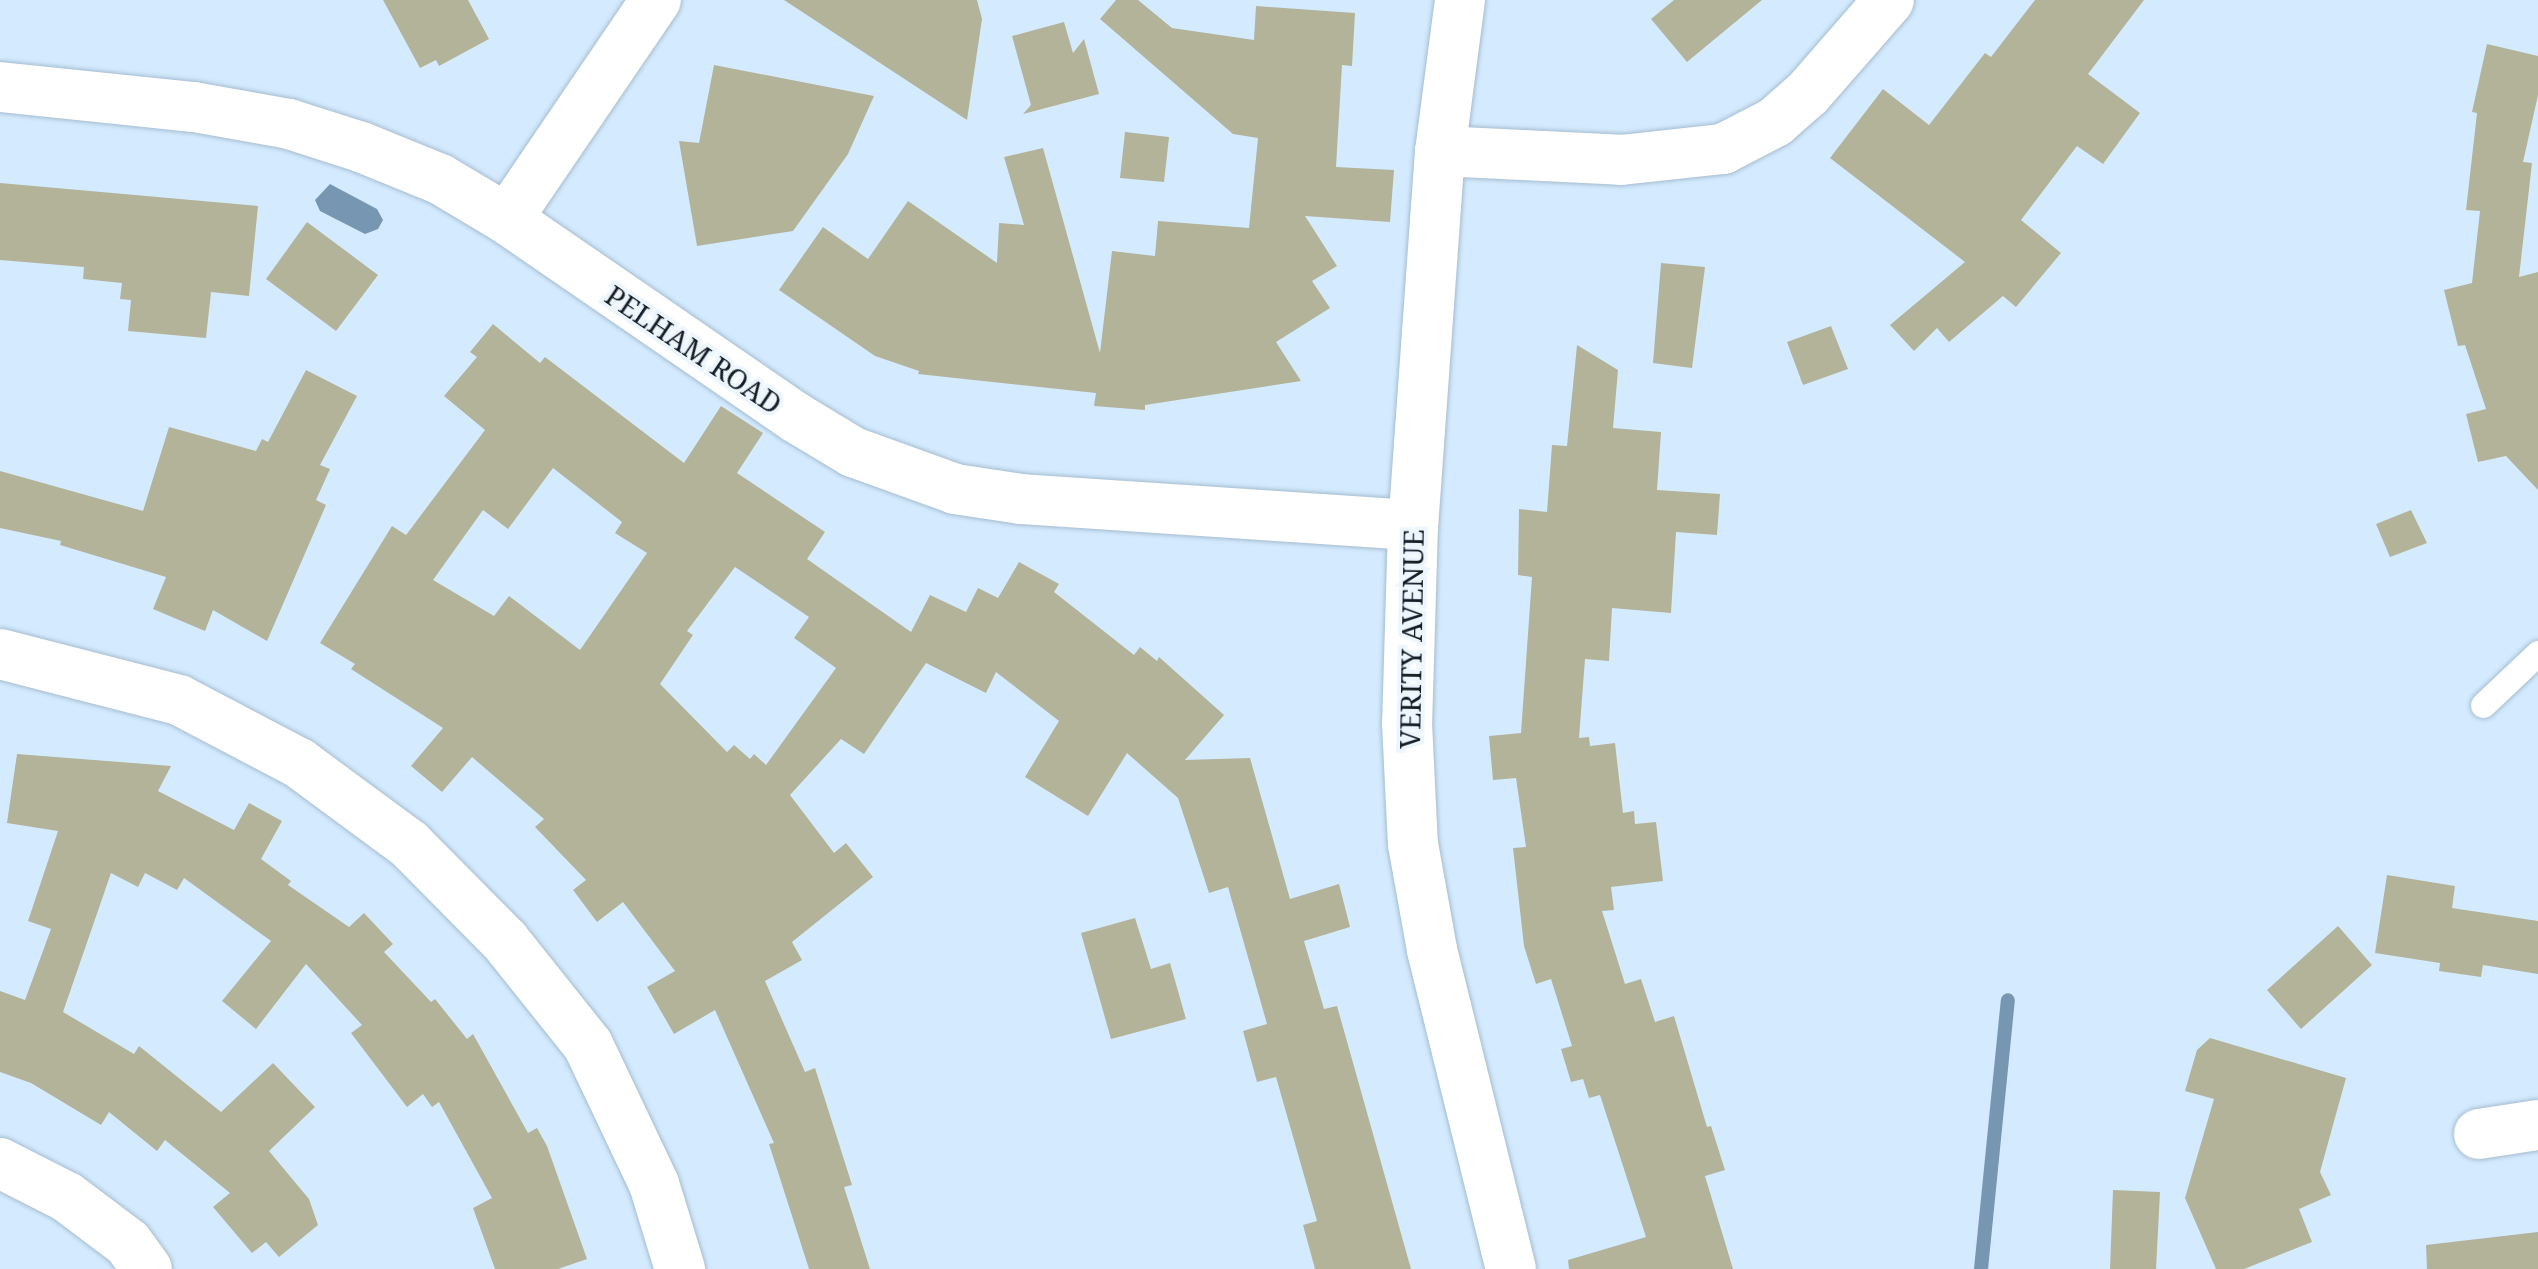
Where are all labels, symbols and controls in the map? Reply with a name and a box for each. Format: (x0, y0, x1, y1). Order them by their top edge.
street label: PELHAM ROAD (599, 278, 789, 420)
street label: VERITY AVENUE (1392, 529, 1430, 749)

